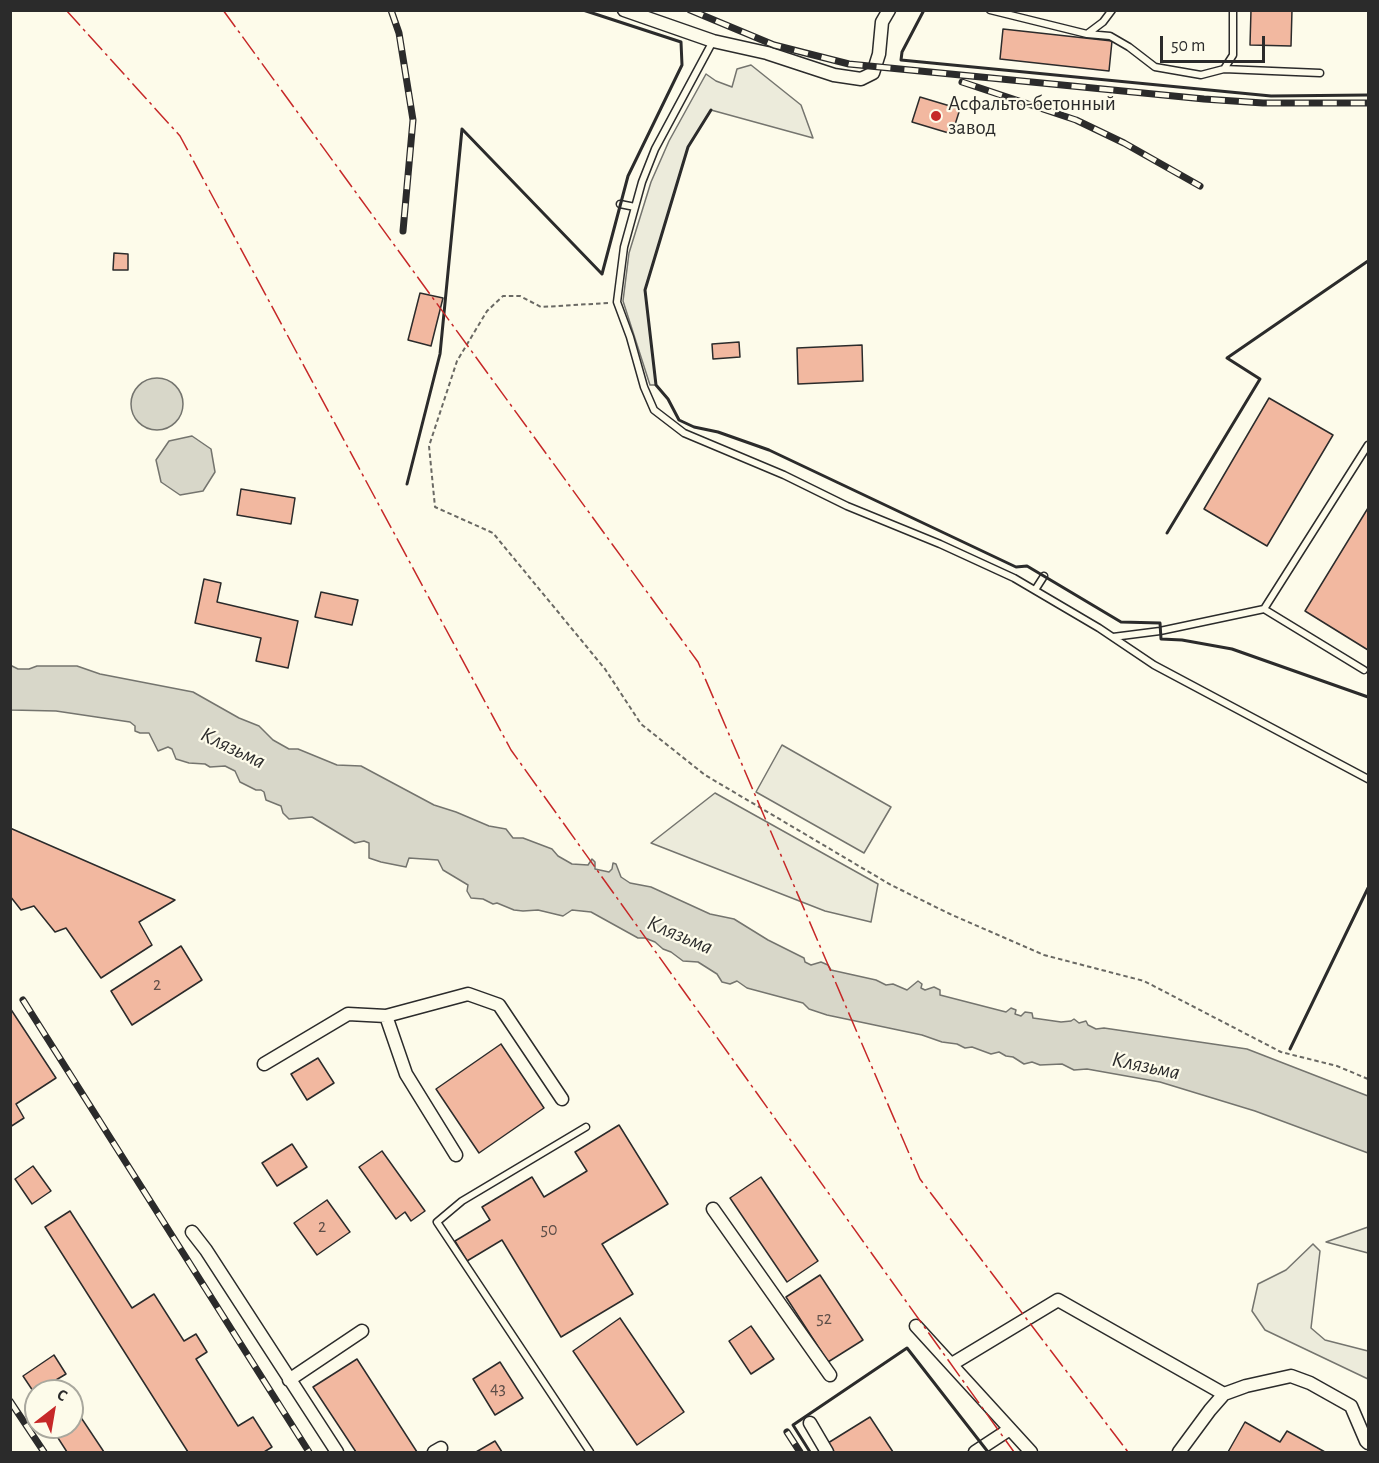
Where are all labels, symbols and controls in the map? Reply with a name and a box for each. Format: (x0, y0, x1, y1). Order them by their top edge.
scale bar (1163, 24, 1268, 62)
text: 50 m (1171, 37, 1205, 55)
place label: Асфальто-бетонный завод (948, 91, 1116, 141)
marker: Асфальто-бетонный завод (929, 109, 943, 123)
water label: Клязьма (196, 721, 270, 775)
water label: Клязьма (643, 909, 717, 961)
house number: 2 (153, 974, 161, 996)
water label: Клязьма (1110, 1046, 1182, 1086)
house number: 2 (318, 1216, 326, 1238)
house number: 50 (540, 1219, 558, 1241)
house number: 52 (816, 1308, 832, 1330)
house number: 43 (490, 1378, 506, 1400)
north arrow (24, 1379, 84, 1439)
text: С (54, 1386, 70, 1404)

